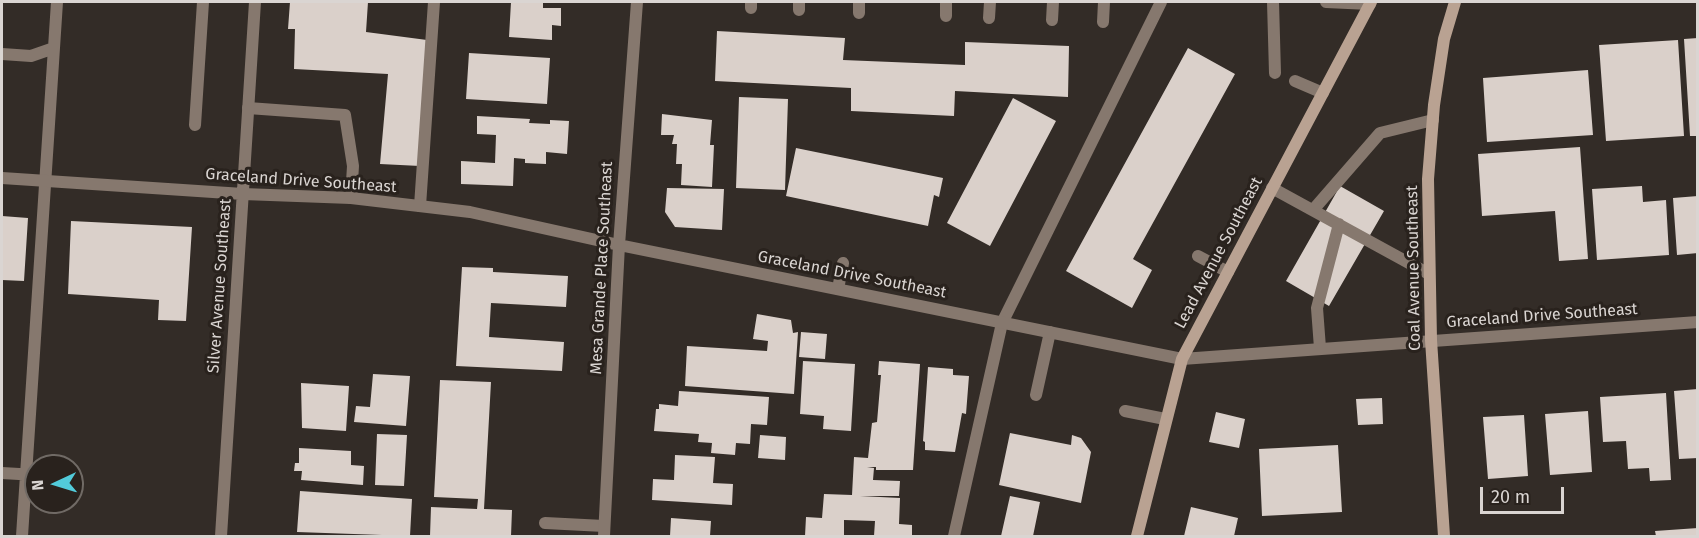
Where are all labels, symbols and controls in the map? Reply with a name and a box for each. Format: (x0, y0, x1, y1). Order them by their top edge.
street label: Mesa Grande Place Southeast (587, 161, 617, 375)
street label: Graceland Drive Southeast (205, 165, 397, 197)
street label: Lead Avenue Southeast (1171, 174, 1267, 332)
street label: Coal Avenue Southeast (1403, 185, 1425, 351)
street label: Silver Avenue Southeast (204, 198, 236, 374)
street label: Graceland Drive Southeast (756, 247, 948, 303)
street label: Graceland Drive Southeast (1446, 300, 1638, 332)
north arrow (24, 454, 84, 514)
scale bar (1483, 475, 1567, 513)
text: N (28, 479, 47, 491)
text: 20 m (1491, 486, 1530, 508)

